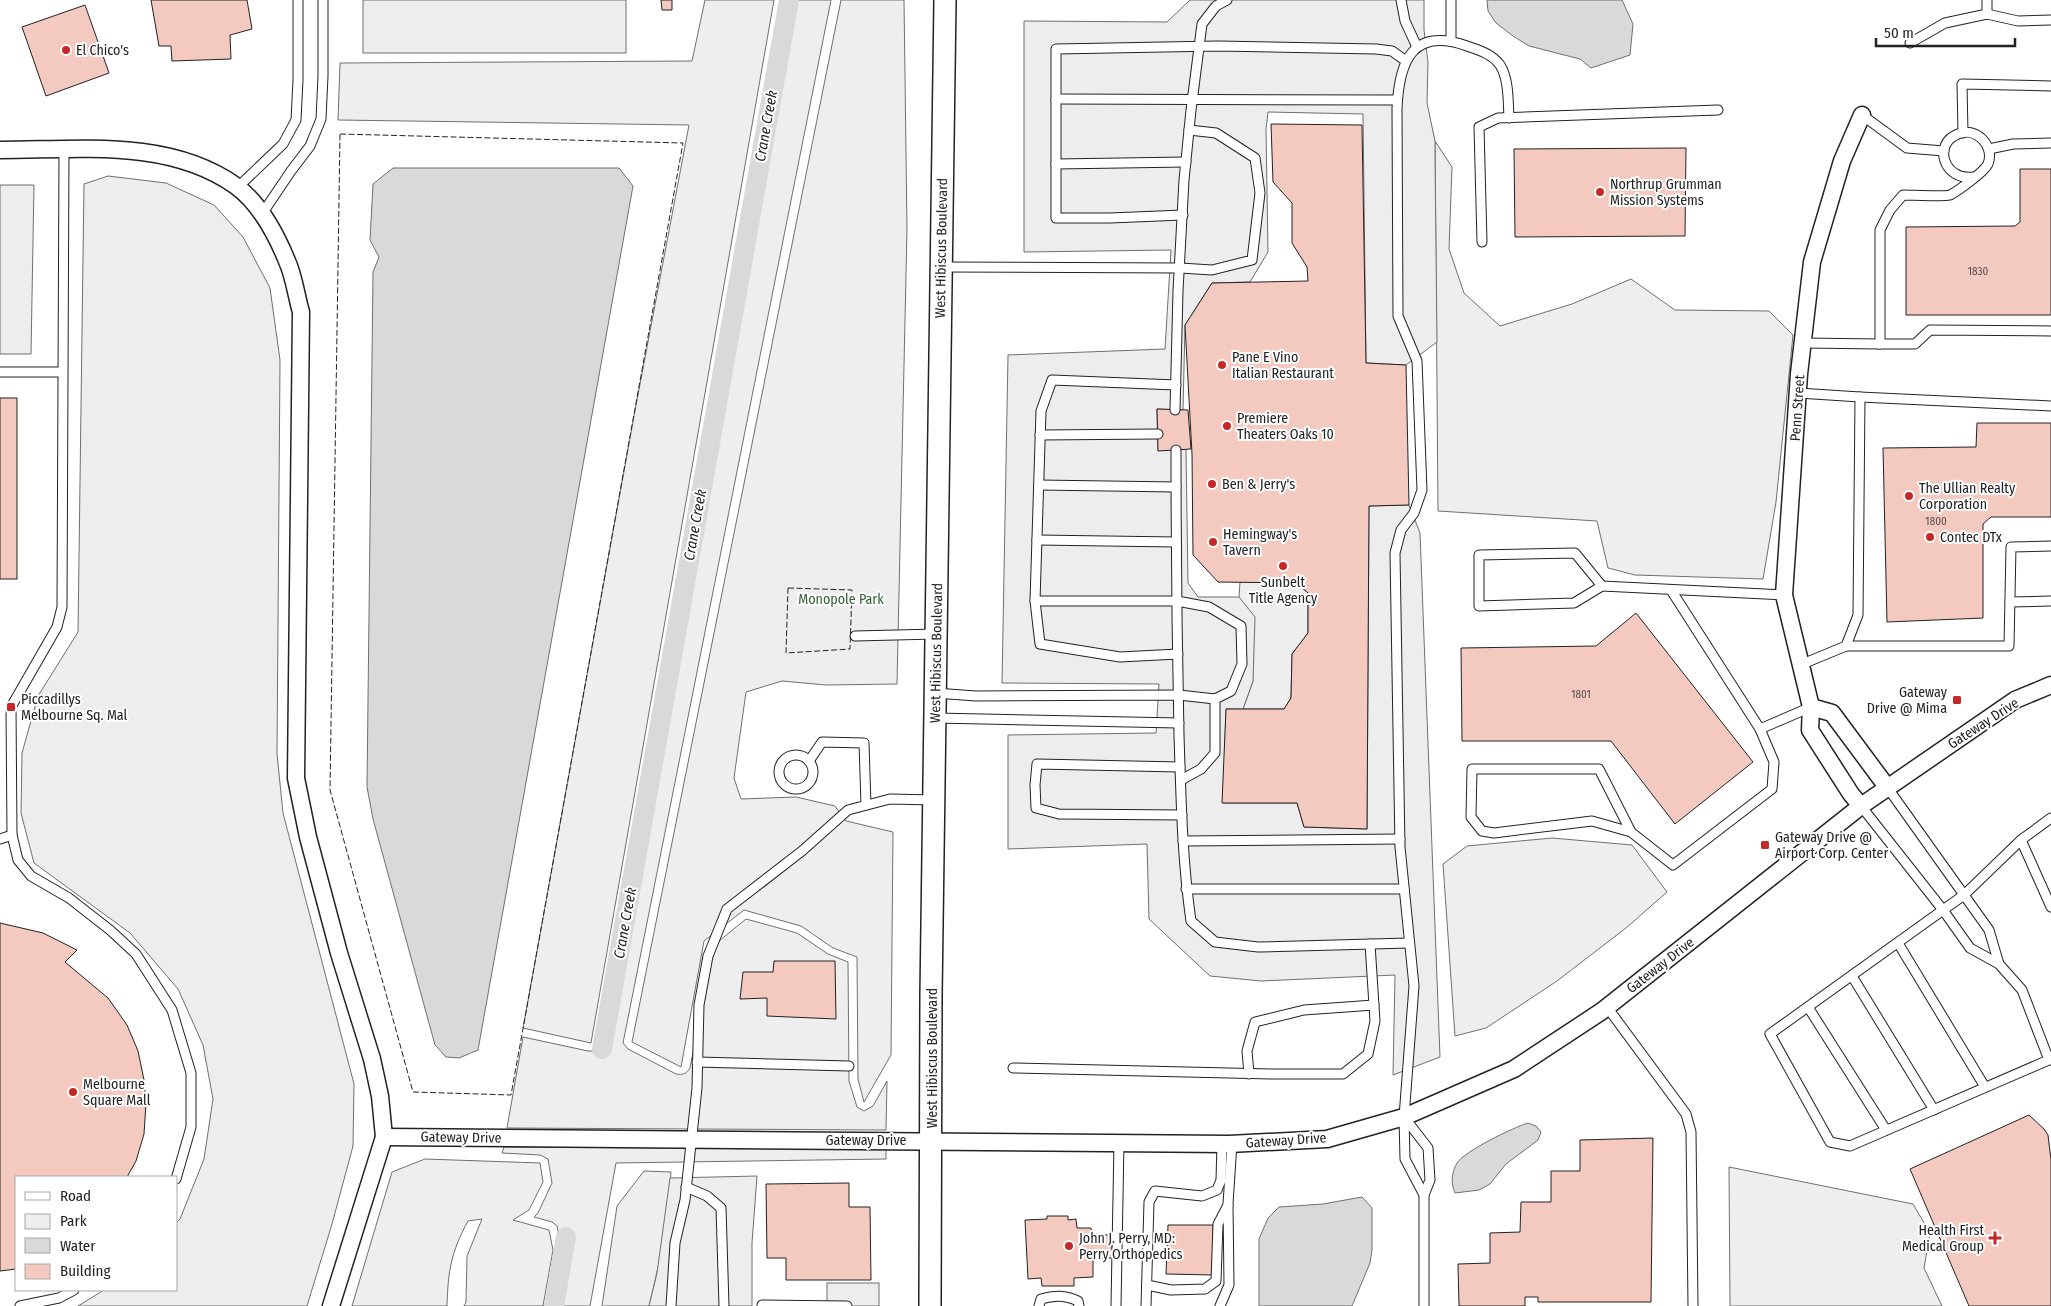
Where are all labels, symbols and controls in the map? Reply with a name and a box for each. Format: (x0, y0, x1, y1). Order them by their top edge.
scale bar (1876, 15, 2015, 47)
text: 50 m (1884, 24, 1914, 42)
place label: El Chico's (76, 42, 129, 59)
marker: El Chico's (60, 44, 72, 56)
water label: Crane Creek (751, 88, 781, 163)
place label: Northrup Grumman Mission Systems (1610, 176, 1722, 209)
street label: West Hibiscus Boulevard (932, 178, 951, 318)
marker: Northrup Grumman Mission Systems (1594, 186, 1606, 198)
house number: 1830 (1968, 265, 1989, 278)
place label: Pane E Vino Italian Restaurant (1232, 349, 1334, 382)
marker: Pane E Vino Italian Restaurant (1216, 359, 1228, 371)
street label: Penn Street (1787, 374, 1808, 442)
place label: Premiere Theaters Oaks 10 (1237, 410, 1334, 443)
marker: Premiere Theaters Oaks 10 (1221, 420, 1233, 432)
place label: Ben & Jerry's (1222, 476, 1295, 493)
marker: Ben & Jerry's (1206, 478, 1218, 490)
place label: The Ullian Realty Corporation (1919, 480, 2016, 513)
water label: Crane Creek (680, 487, 710, 562)
marker: The Ullian Realty Corporation (1903, 490, 1915, 502)
house number: 1800 (1925, 515, 1947, 528)
place label: Hemingway's Tavern (1223, 526, 1297, 559)
place label: Contec DTx (1940, 529, 2003, 546)
marker: Contec DTx (1924, 531, 1936, 543)
marker: Hemingway's Tavern (1207, 536, 1219, 548)
marker: Sunbelt Title Agency (1277, 560, 1289, 572)
place label: Sunbelt Title Agency (1249, 574, 1318, 607)
street label: West Hibiscus Boulevard (927, 583, 946, 723)
park label: Monopole Park (798, 591, 884, 608)
place label: Gateway Drive @ Mima (1867, 684, 1948, 717)
house number: 1801 (1571, 688, 1591, 701)
place label: Piccadillys Melbourne Sq. Mal (21, 691, 128, 724)
street label: Gateway Drive (1945, 694, 2022, 753)
marker: Gateway Drive @ Mima (1951, 694, 1963, 706)
marker: Piccadillys Melbourne Sq. Mal (5, 701, 17, 713)
place label: Gateway Drive @ Airport Corp. Center (1775, 829, 1888, 862)
marker: Gateway Drive @ Airport Corp. Center (1759, 839, 1771, 851)
water label: Crane Creek (610, 885, 640, 960)
street label: Gateway Drive (1623, 934, 1698, 997)
street label: West Hibiscus Boulevard (924, 988, 941, 1128)
place label: Melbourne Square Mall (83, 1076, 151, 1109)
marker: Melbourne Square Mall (67, 1086, 79, 1098)
street label: Gateway Drive (420, 1128, 502, 1147)
street label: Gateway Drive (1245, 1129, 1327, 1152)
street label: Gateway Drive (826, 1132, 907, 1149)
legend (15, 1176, 178, 1291)
text: Road (60, 1187, 91, 1205)
text: Park (60, 1212, 87, 1230)
place label: Health First Medical Group (1902, 1222, 1984, 1255)
place label: John J. Perry, MD: Perry Orthopedics (1079, 1230, 1183, 1263)
marker: Health First Medical Group (1988, 1231, 2002, 1245)
text: Water (60, 1237, 96, 1255)
marker: John J. Perry, MD: Perry Orthopedics (1063, 1240, 1075, 1252)
text: Building (60, 1262, 111, 1280)

